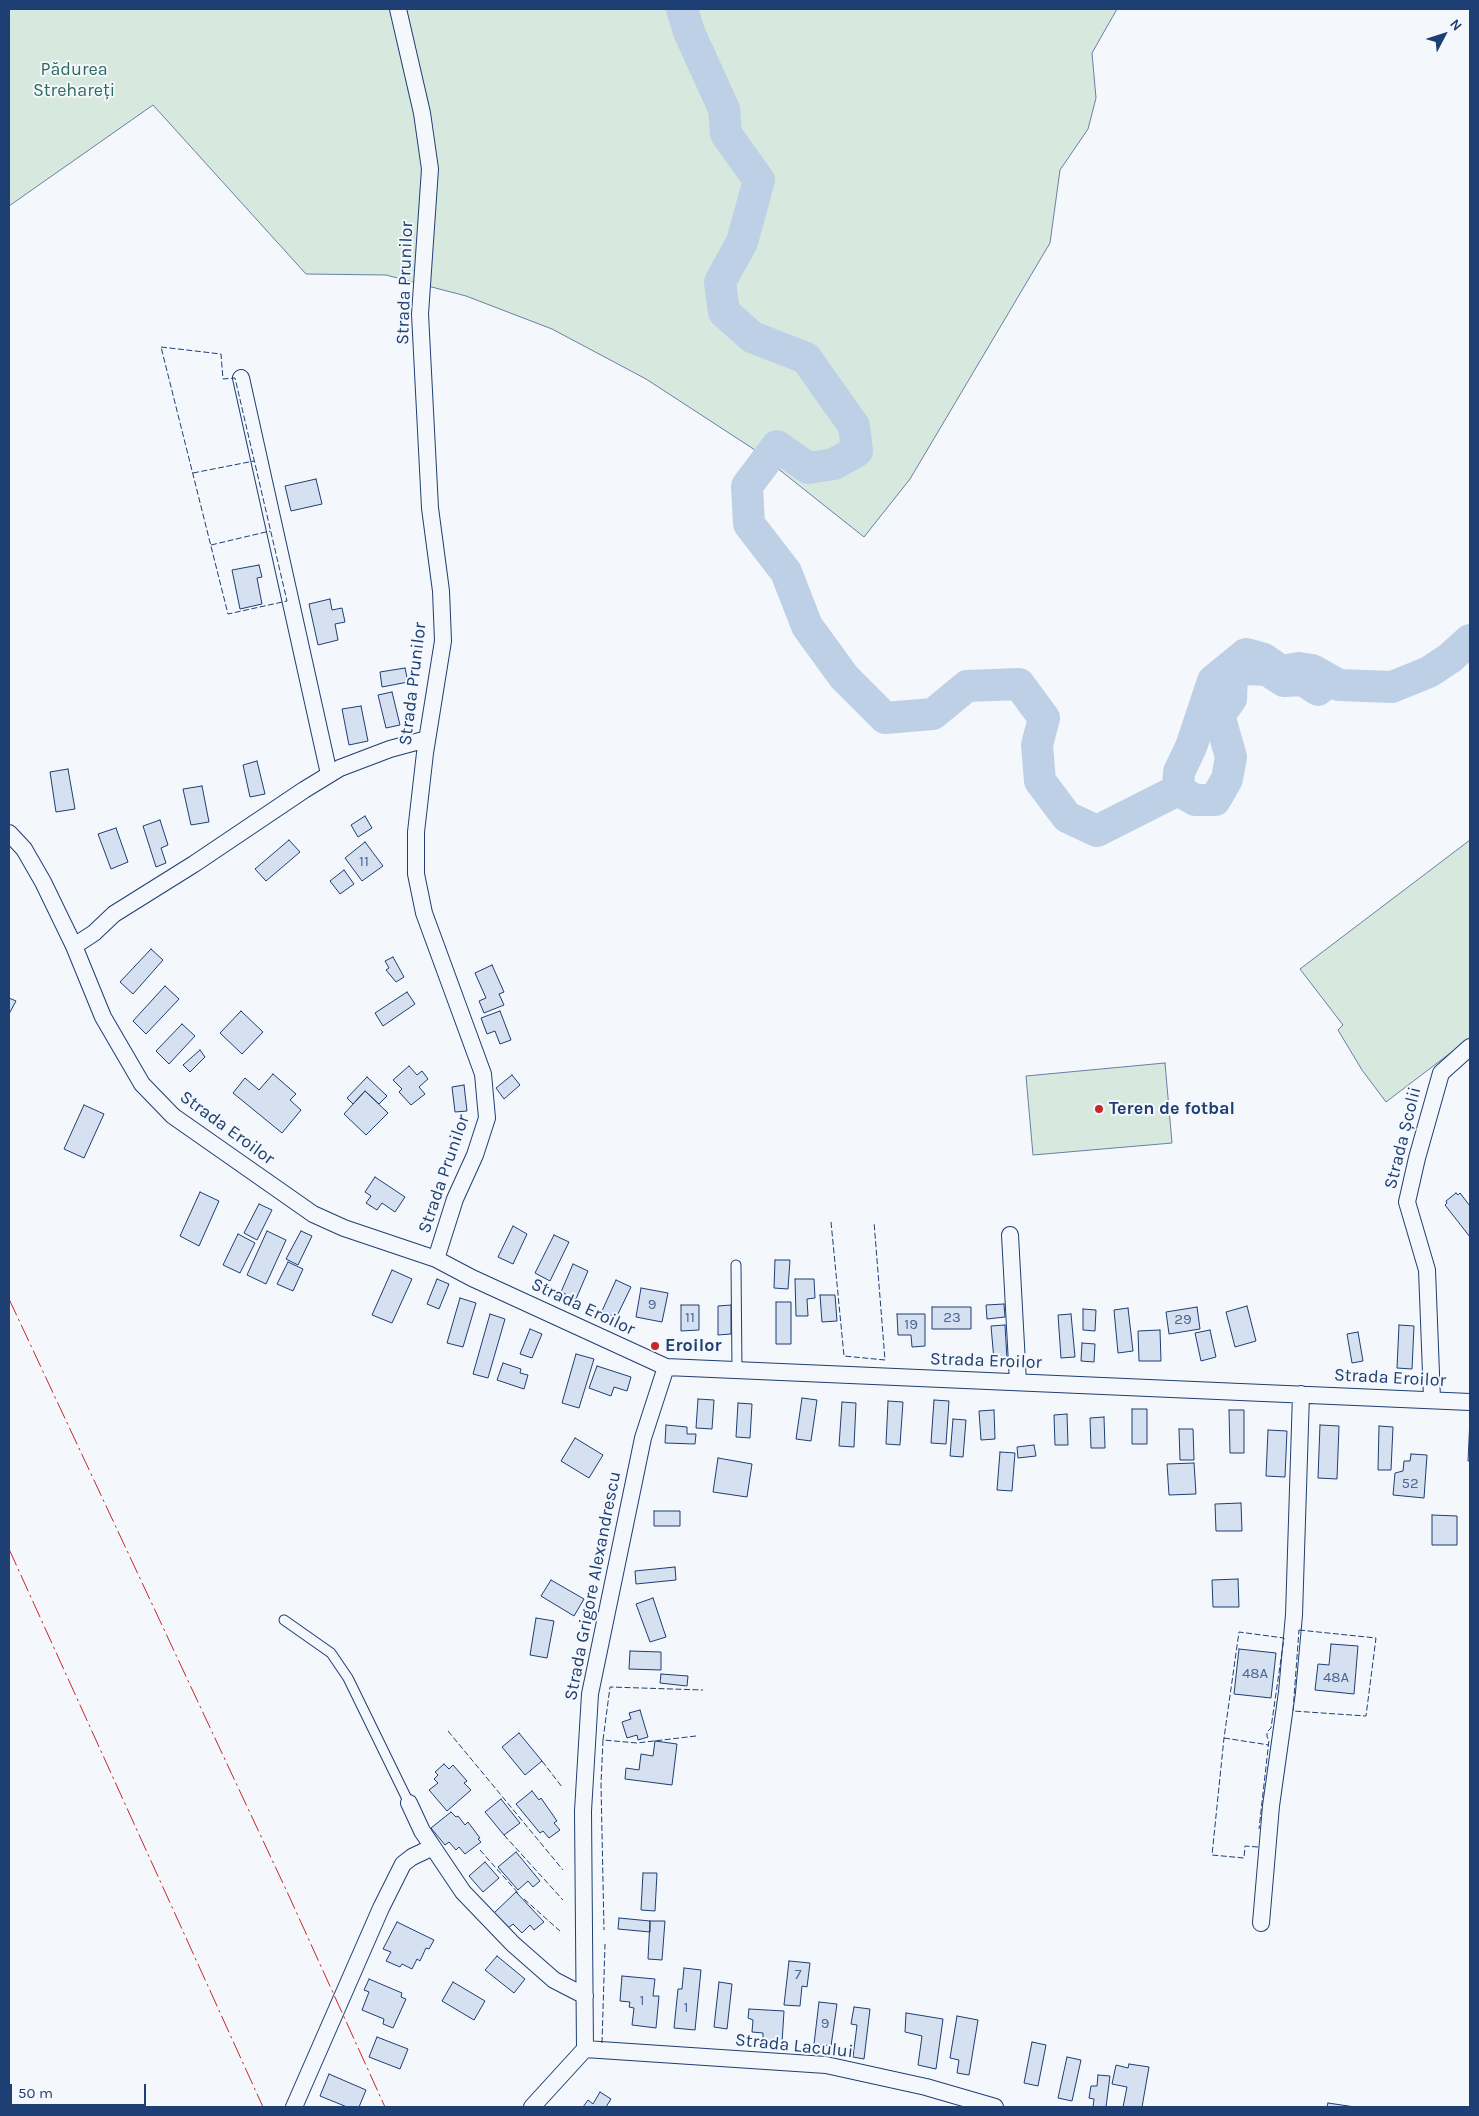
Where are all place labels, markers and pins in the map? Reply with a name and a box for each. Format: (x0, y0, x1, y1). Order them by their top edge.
place label: Teren de fotbal (1109, 1098, 1235, 1120)
marker: Teren de fotbal (1093, 1103, 1105, 1115)
place label: Eroilor (665, 1335, 721, 1357)
marker: Eroilor (649, 1340, 661, 1352)

